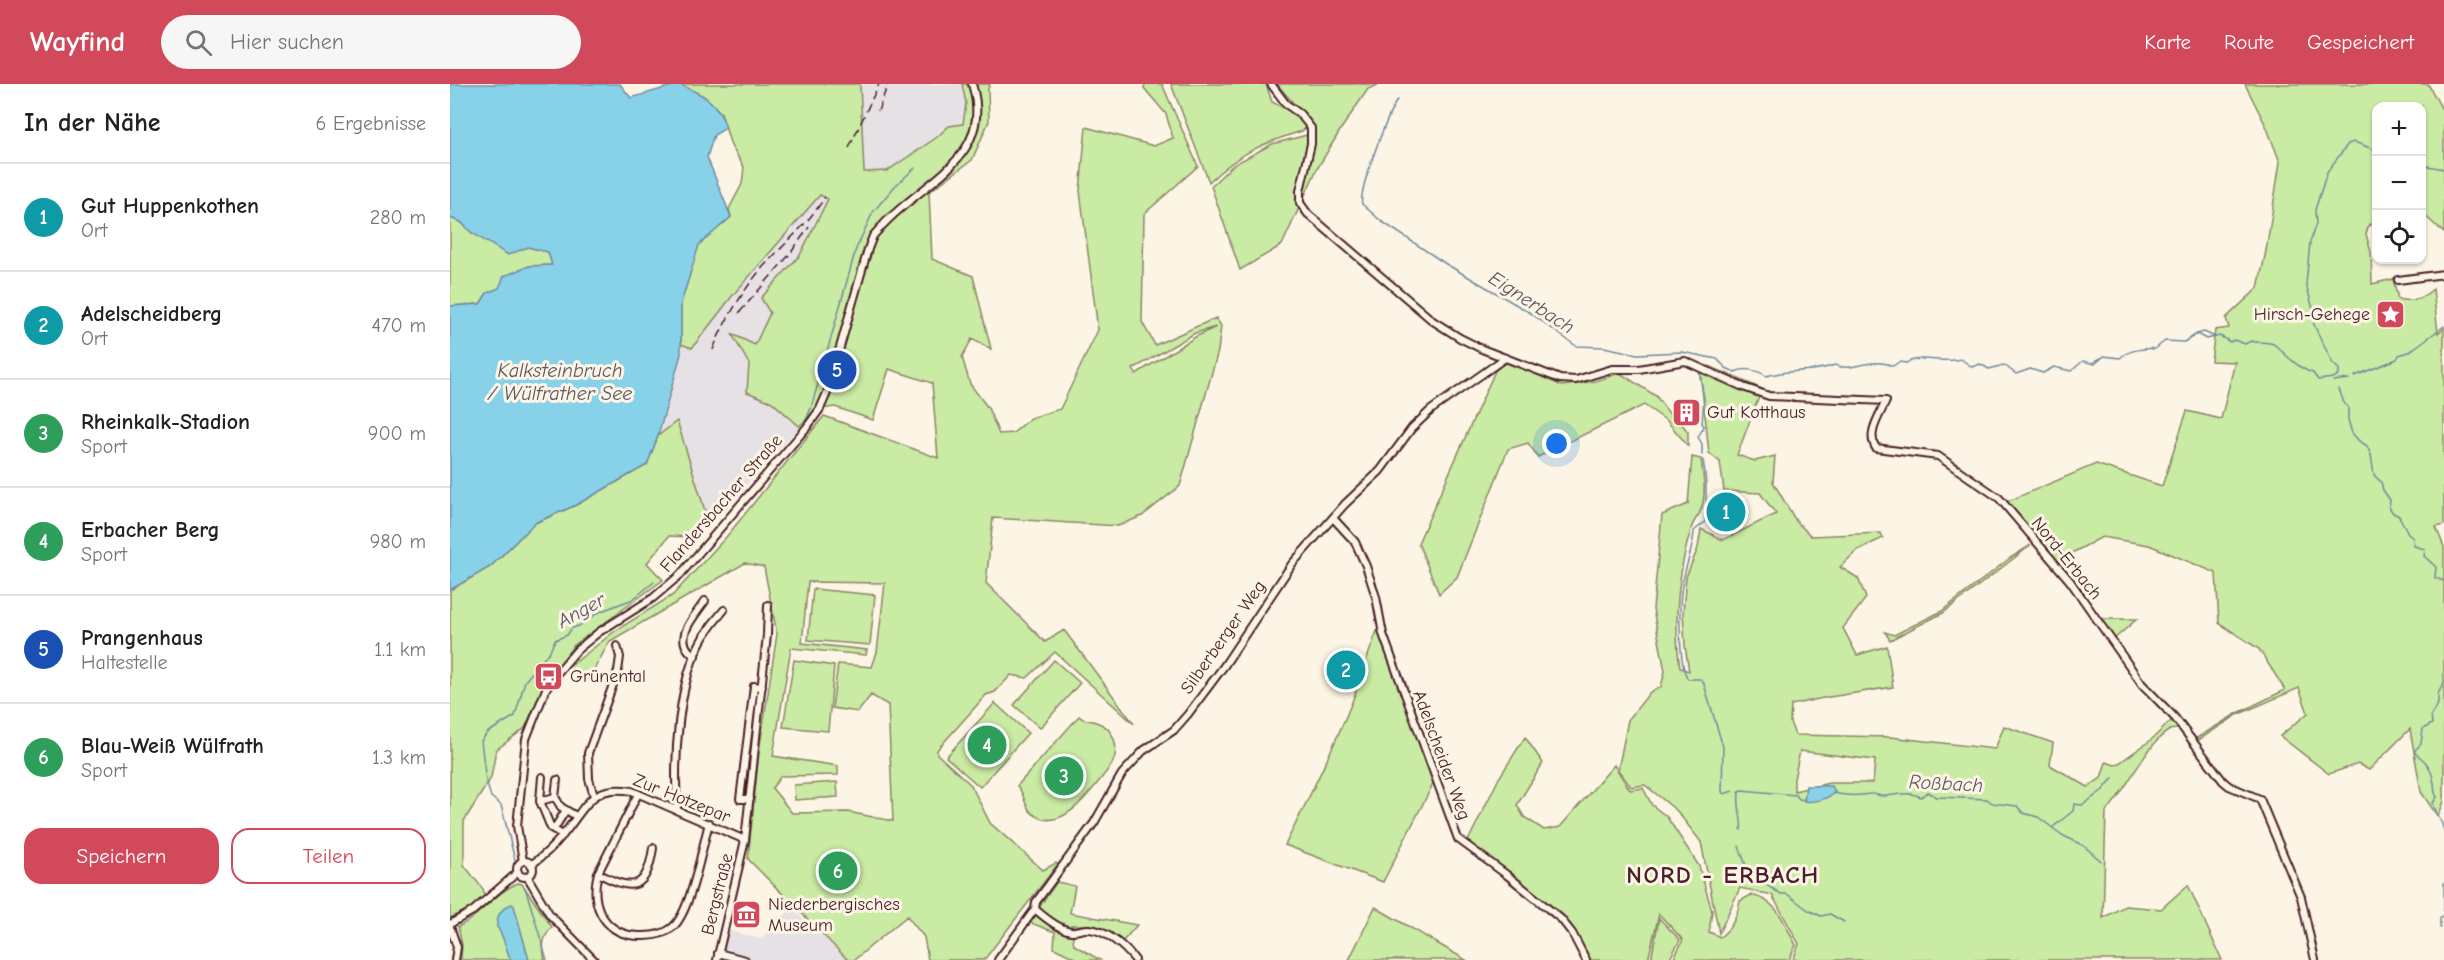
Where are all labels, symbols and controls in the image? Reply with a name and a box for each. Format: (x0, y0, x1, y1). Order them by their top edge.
search box (161, 15, 581, 69)
text: Wayfind (30, 26, 125, 58)
icon: search (182, 26, 215, 59)
text: Hier suchen (230, 29, 344, 55)
text: Karte (2144, 30, 2191, 54)
text: Route (2224, 30, 2274, 54)
text: Gespeichert (2307, 30, 2414, 54)
map controls (2372, 102, 2426, 264)
button: + (2372, 102, 2426, 156)
text: In der Nähe (24, 108, 161, 138)
text: 6 Ergebnisse (316, 112, 426, 135)
button: − (2372, 156, 2426, 210)
text: Gut Huppenkothen (81, 193, 259, 219)
text: 1 (40, 206, 47, 229)
text: 280 m (370, 206, 426, 229)
button: locate (2372, 210, 2426, 264)
text: Ort (81, 219, 108, 242)
water label: Eignerbach (1485, 266, 1579, 339)
place icon: Hirsch-Gehege (2375, 298, 2407, 330)
text: Adelscheidberg (81, 301, 222, 327)
place label: Hirsch-Gehege (2254, 304, 2370, 325)
text: 2 (39, 314, 48, 337)
text: 470 m (371, 314, 426, 337)
text: Ort (81, 327, 108, 350)
pin: 5 (818, 348, 856, 392)
water label: Kalksteinbruch / Wülfrather See (487, 359, 632, 405)
building icon: Gut Kotthaus (1670, 396, 1702, 428)
place label: Gut Kotthaus (1707, 402, 1806, 423)
text: Rheinkalk-Stadion (81, 409, 250, 435)
text: 3 (39, 422, 48, 445)
text: 900 m (368, 422, 426, 445)
your location (1542, 429, 1571, 458)
street label: Flandersbacher Straße (656, 430, 787, 577)
text: Sport (81, 435, 127, 458)
pin: 1 (1706, 490, 1746, 534)
street label: Nord-Erbach (2027, 513, 2106, 604)
text: Erbacher Berg (81, 517, 220, 543)
text: 4 (39, 530, 48, 553)
text: 980 m (370, 530, 426, 553)
text: Sport (81, 543, 127, 566)
street label: Silberberger Weg (1176, 577, 1270, 698)
water label: Anger (552, 587, 610, 633)
text: Prangenhaus (81, 625, 203, 651)
text: 5 (38, 638, 49, 661)
text: 1.1 km (374, 638, 426, 661)
pin: 2 (1326, 648, 1366, 692)
text: Haltestelle (81, 651, 168, 674)
bus stop icon: Grünental (533, 660, 565, 692)
place label: Grünental (570, 666, 646, 687)
street label: Adelscheider Weg (1408, 687, 1475, 823)
pin: 4 (968, 722, 1006, 768)
text: Blau-Weiß Wülfrath (81, 733, 264, 759)
text: 6 (38, 746, 49, 769)
text: 1.3 km (372, 746, 426, 769)
pin: 3 (1044, 754, 1084, 798)
text: Sport (81, 759, 127, 782)
street label: Zur Hotzepar (630, 769, 734, 828)
water label: Roßbach (1908, 770, 1984, 797)
button: Speichern (24, 828, 219, 884)
button: Teilen (231, 828, 426, 884)
pin: 6 (818, 848, 858, 894)
street label: Bergstraße (697, 851, 738, 937)
district label: NORD - ERBACH (1626, 861, 1820, 889)
place label: Niederbergisches Museum (768, 894, 900, 936)
museum icon: Niederbergisches Museum (731, 898, 763, 930)

